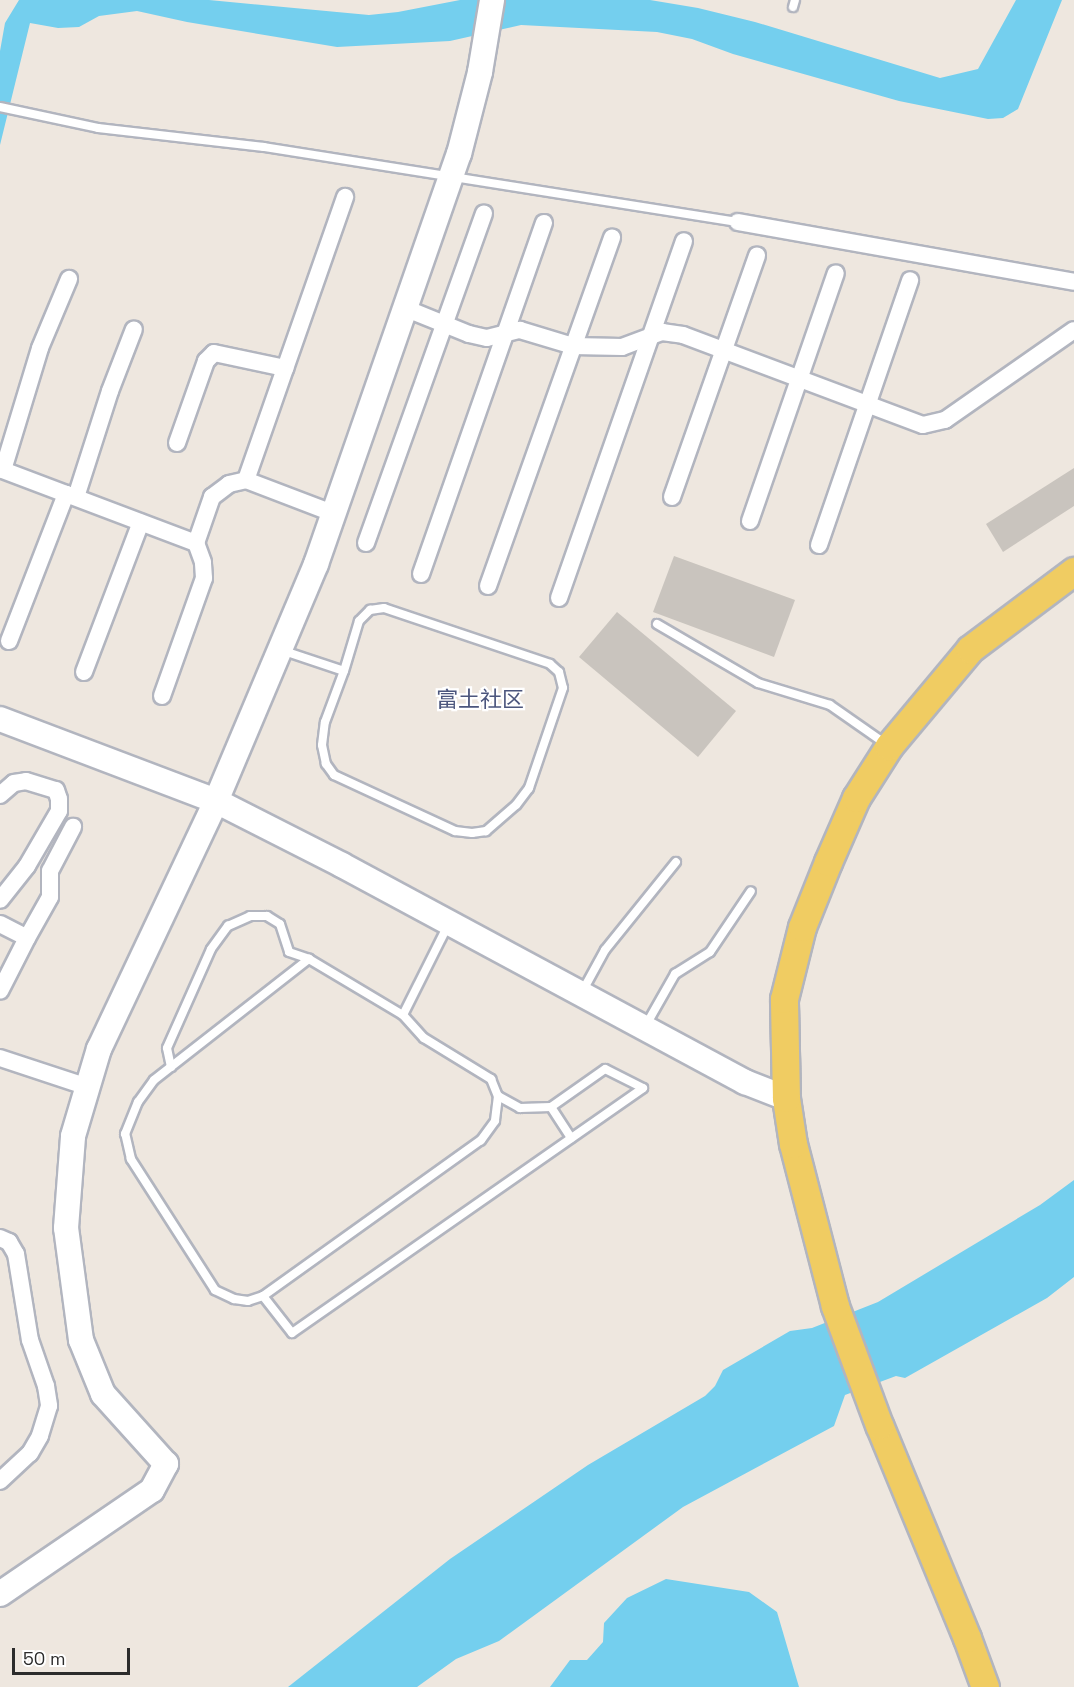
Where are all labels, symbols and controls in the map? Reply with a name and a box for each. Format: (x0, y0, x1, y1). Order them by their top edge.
district label: 富土社区 (436, 687, 524, 713)
scale bar (15, 1636, 134, 1674)
text: 50 m (23, 1647, 65, 1670)

